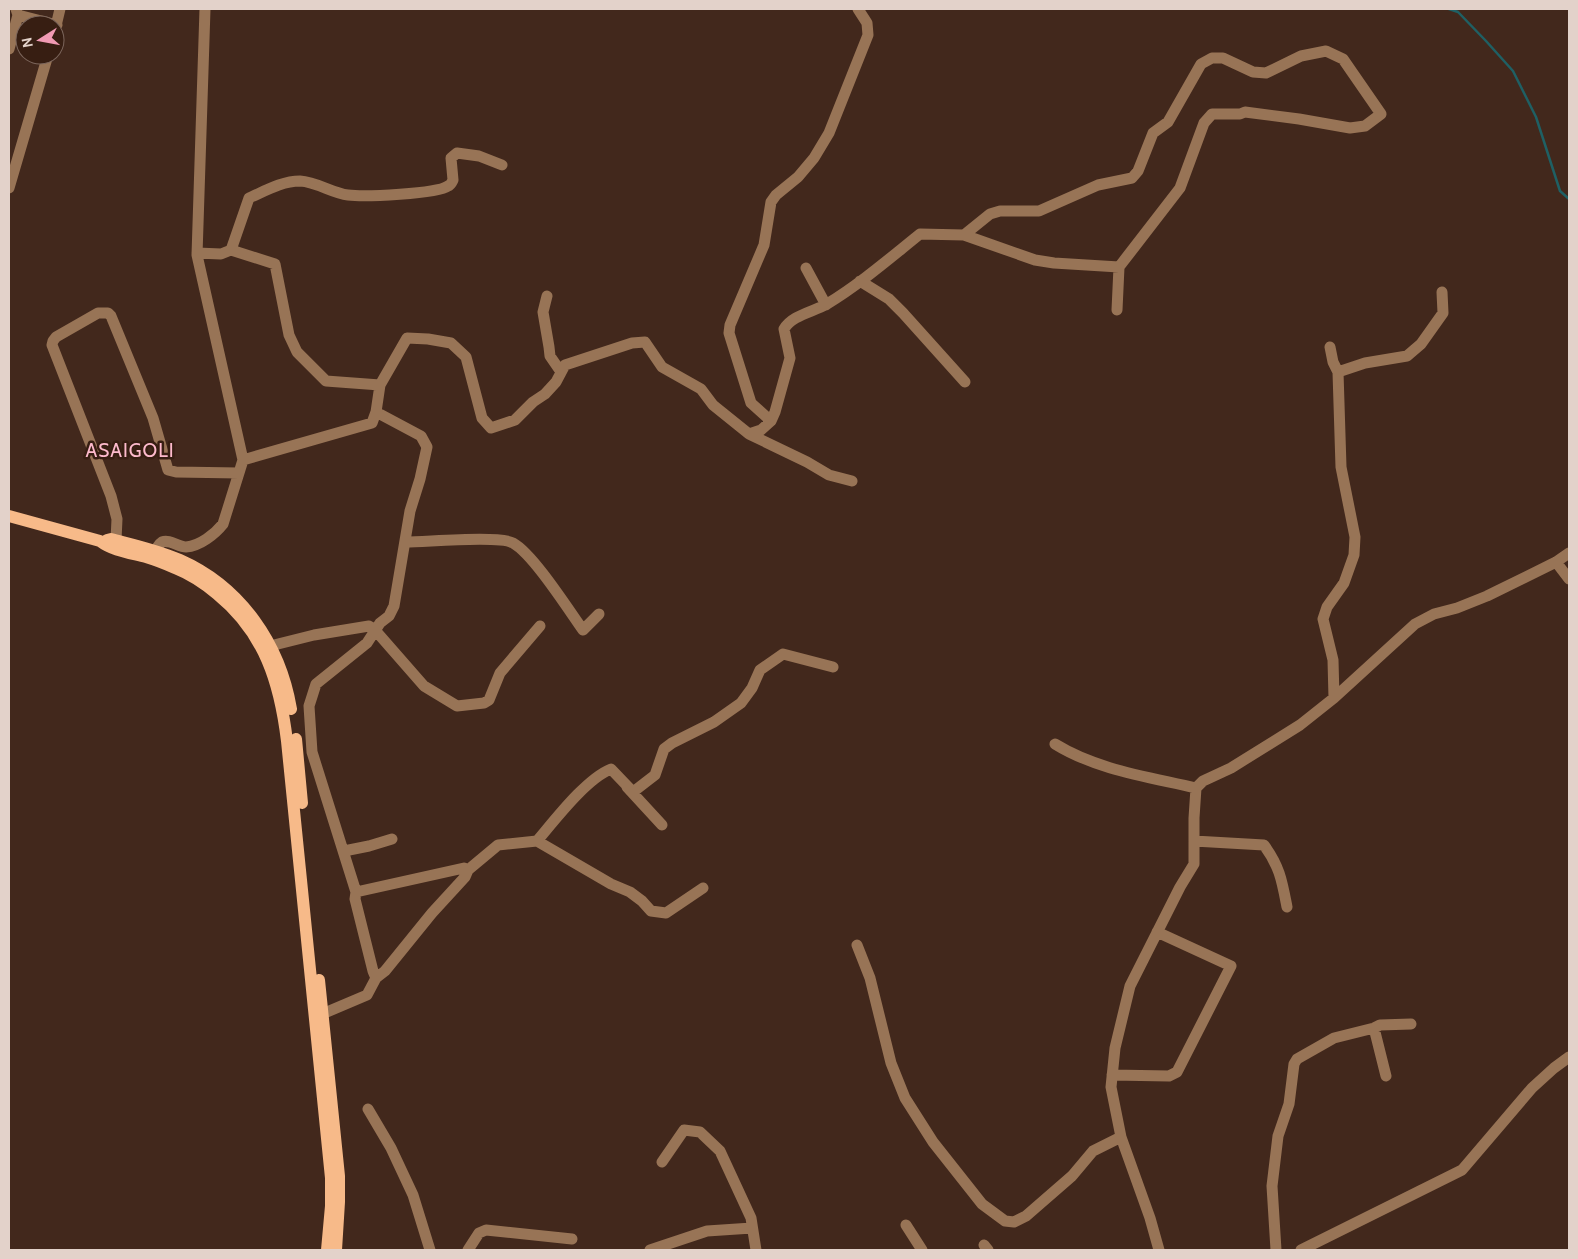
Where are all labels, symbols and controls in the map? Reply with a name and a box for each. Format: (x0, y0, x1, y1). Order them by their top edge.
north arrow (15, 15, 65, 65)
text: N (17, 36, 37, 49)
district label: ASAIGOLI (85, 439, 175, 462)

